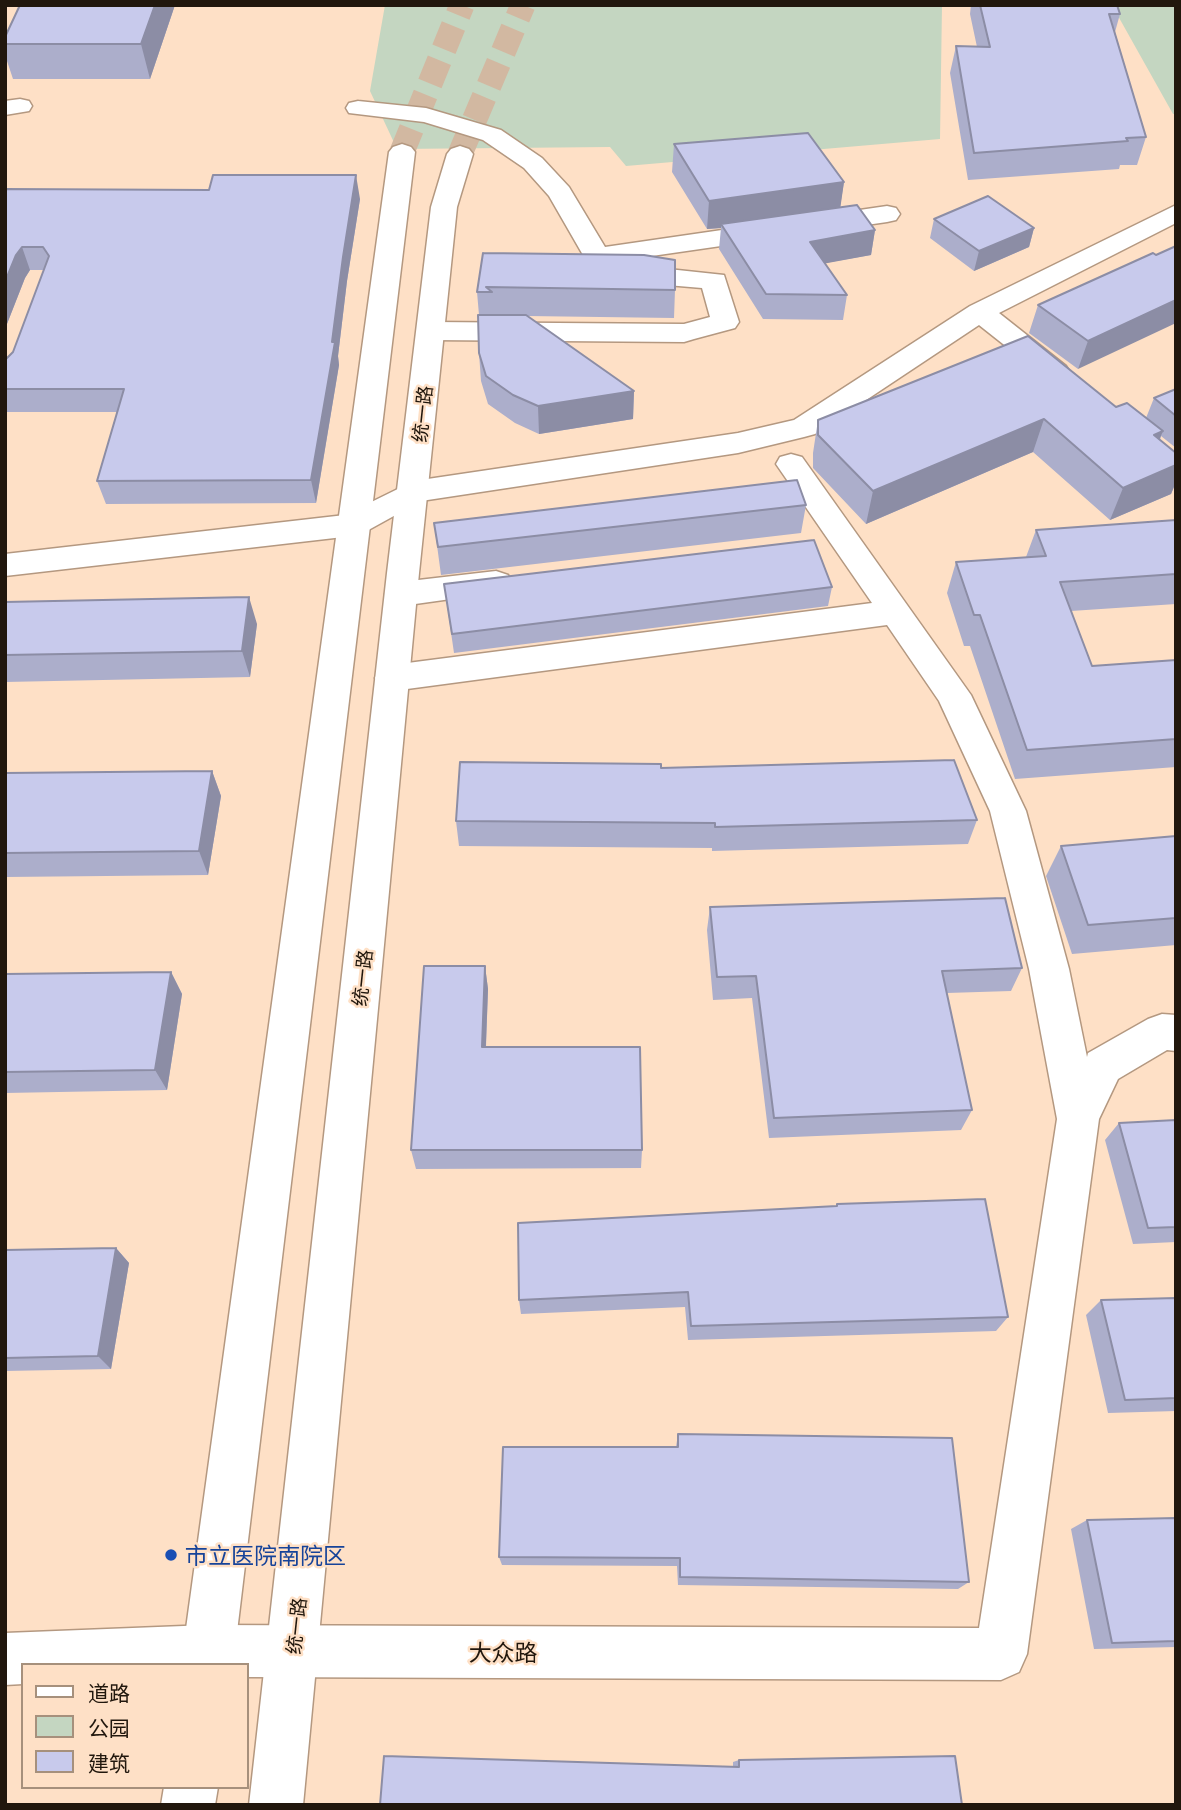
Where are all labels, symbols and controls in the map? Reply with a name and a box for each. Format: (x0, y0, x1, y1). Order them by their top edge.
street label: 统一路 (408, 384, 436, 444)
street label: 统一路 (348, 948, 376, 1008)
place label: 市立医院南院区 (185, 1541, 346, 1569)
marker: 市立医院南院区 (163, 1547, 179, 1563)
street label: 统一路 (282, 1596, 310, 1656)
street label: 大众路 (469, 1638, 537, 1666)
legend (21, 1663, 248, 1789)
text: 道路 (88, 1677, 130, 1707)
text: 公园 (88, 1712, 130, 1742)
text: 建筑 (88, 1747, 130, 1777)

